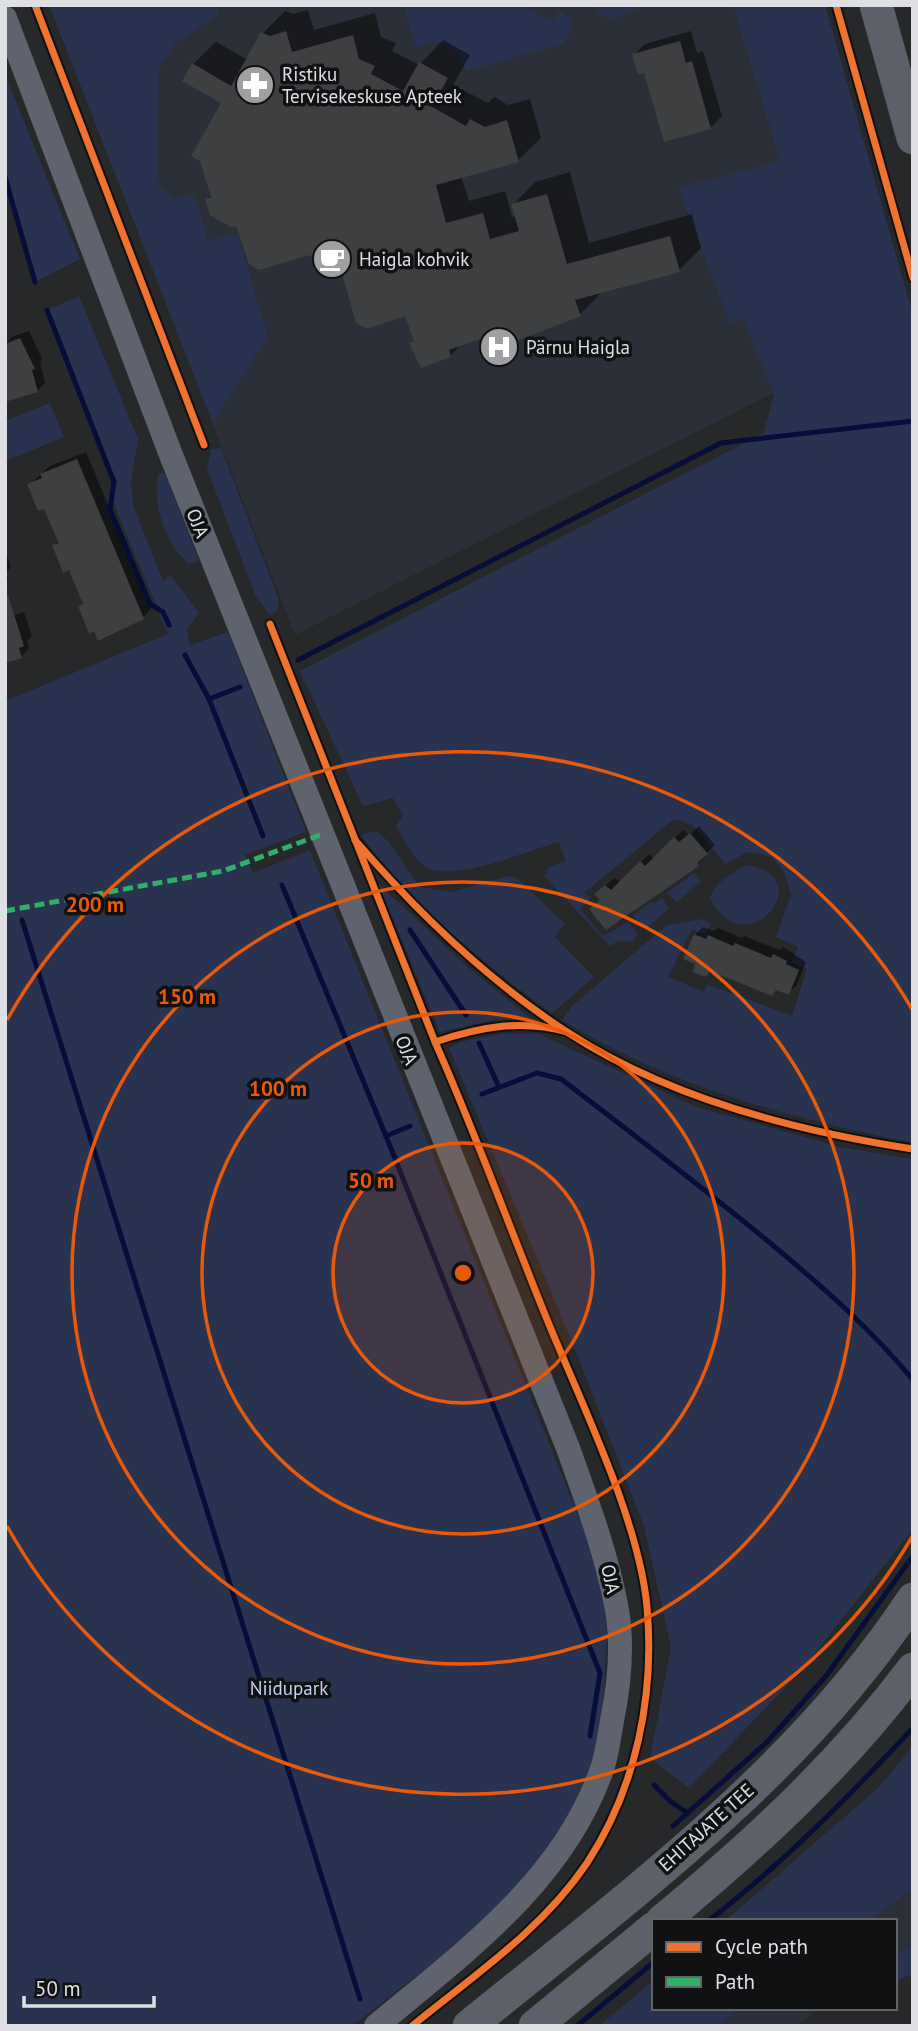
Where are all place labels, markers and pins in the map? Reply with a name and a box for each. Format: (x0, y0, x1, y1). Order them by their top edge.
place label: Ristiku Tervisekeskuse Apteek (282, 62, 462, 108)
pharmacy icon: Ristiku Tervisekeskuse Apteek (234, 64, 276, 106)
cafe icon: Haigla kohvik (311, 238, 353, 280)
place label: Haigla kohvik (359, 247, 469, 271)
hospital icon: Pärnu Haigla (478, 326, 520, 368)
place label: Pärnu Haigla (526, 335, 630, 359)
centre of rings (451, 1261, 475, 1285)

